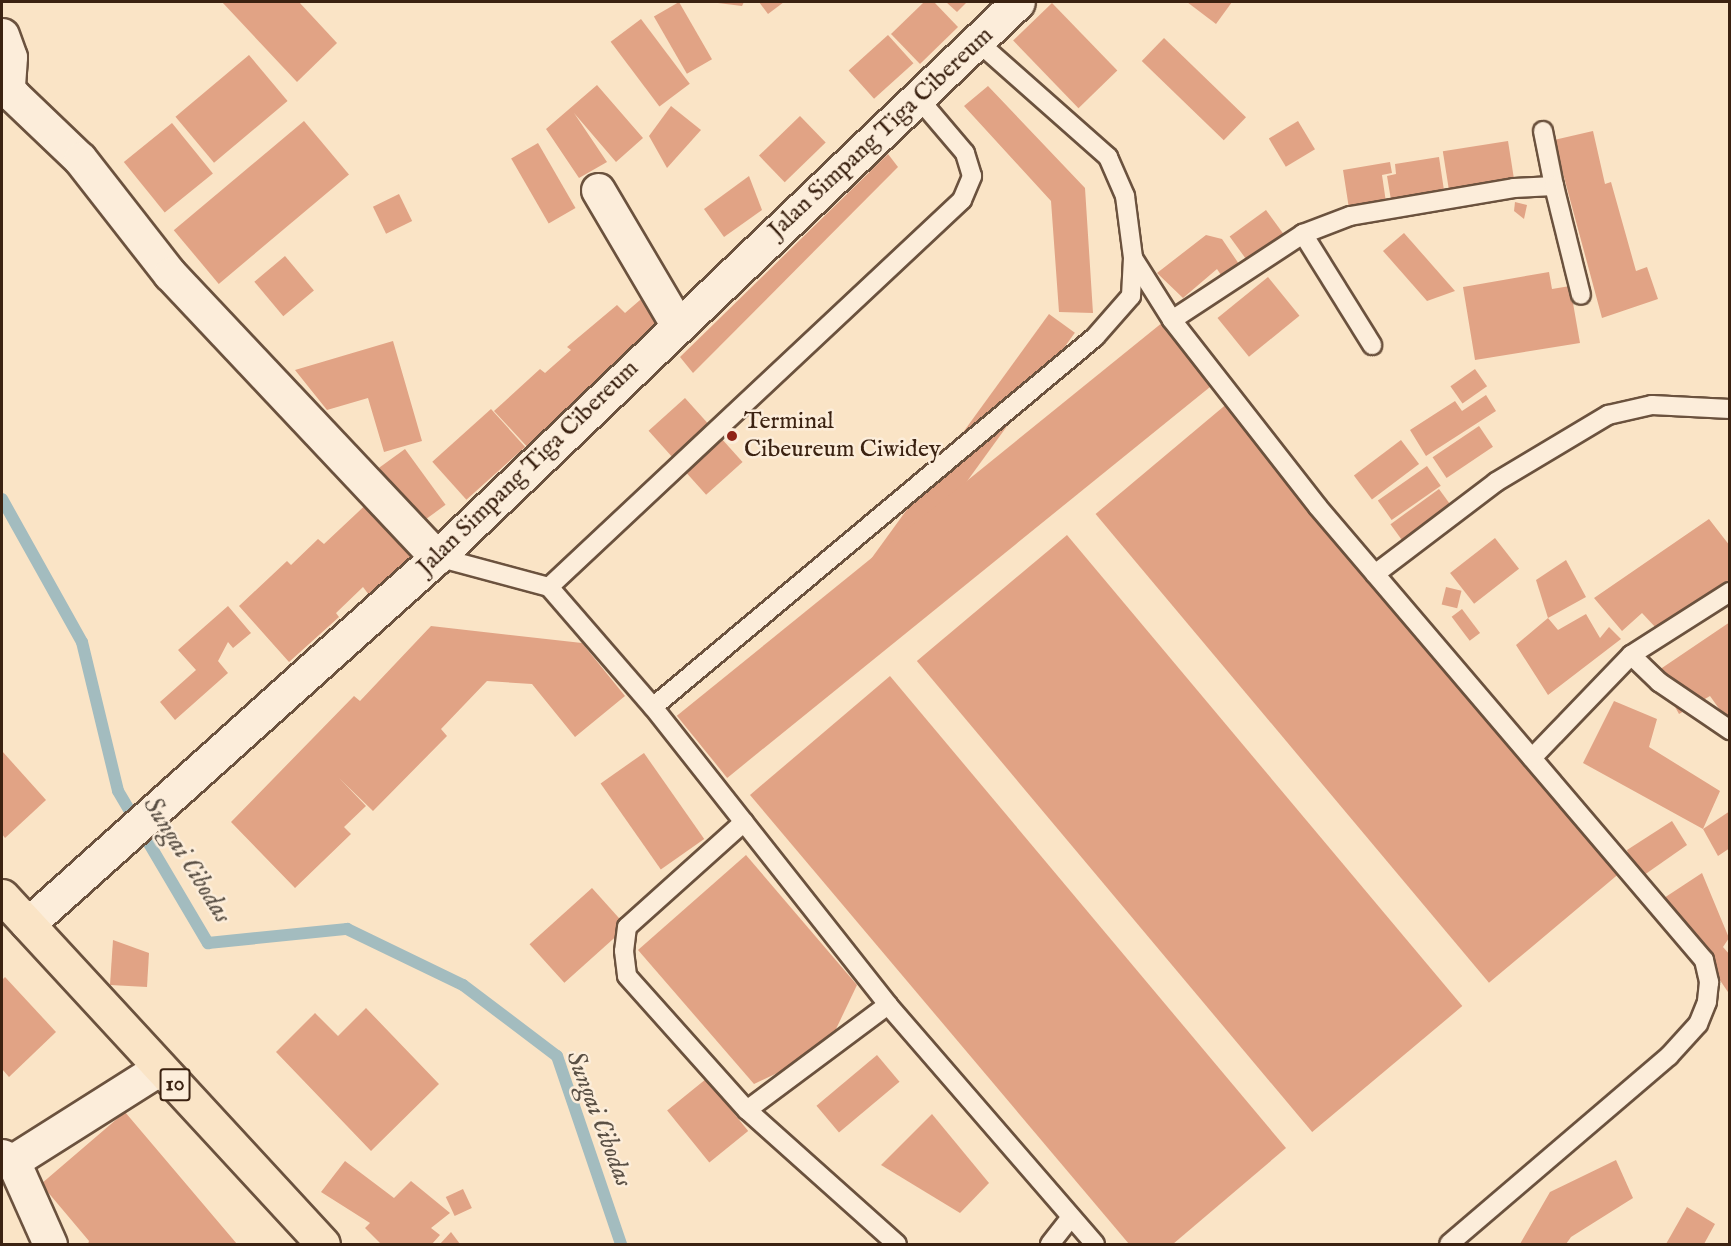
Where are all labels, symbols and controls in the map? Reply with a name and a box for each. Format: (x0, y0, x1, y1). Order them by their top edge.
street label: Jalan Simpang Tiga Cibereum (763, 21, 999, 245)
street label: Jalan Simpang Tiga Cibereum (411, 355, 645, 581)
place label: Terminal Cibeureum Ciwidey (744, 408, 941, 464)
marker: Terminal Cibeureum Ciwidey (725, 429, 739, 443)
water label: Sungai Cibodas (136, 791, 238, 929)
water label: Sungai Cibodas (559, 1047, 639, 1191)
road number: 10 (158, 1066, 192, 1104)

